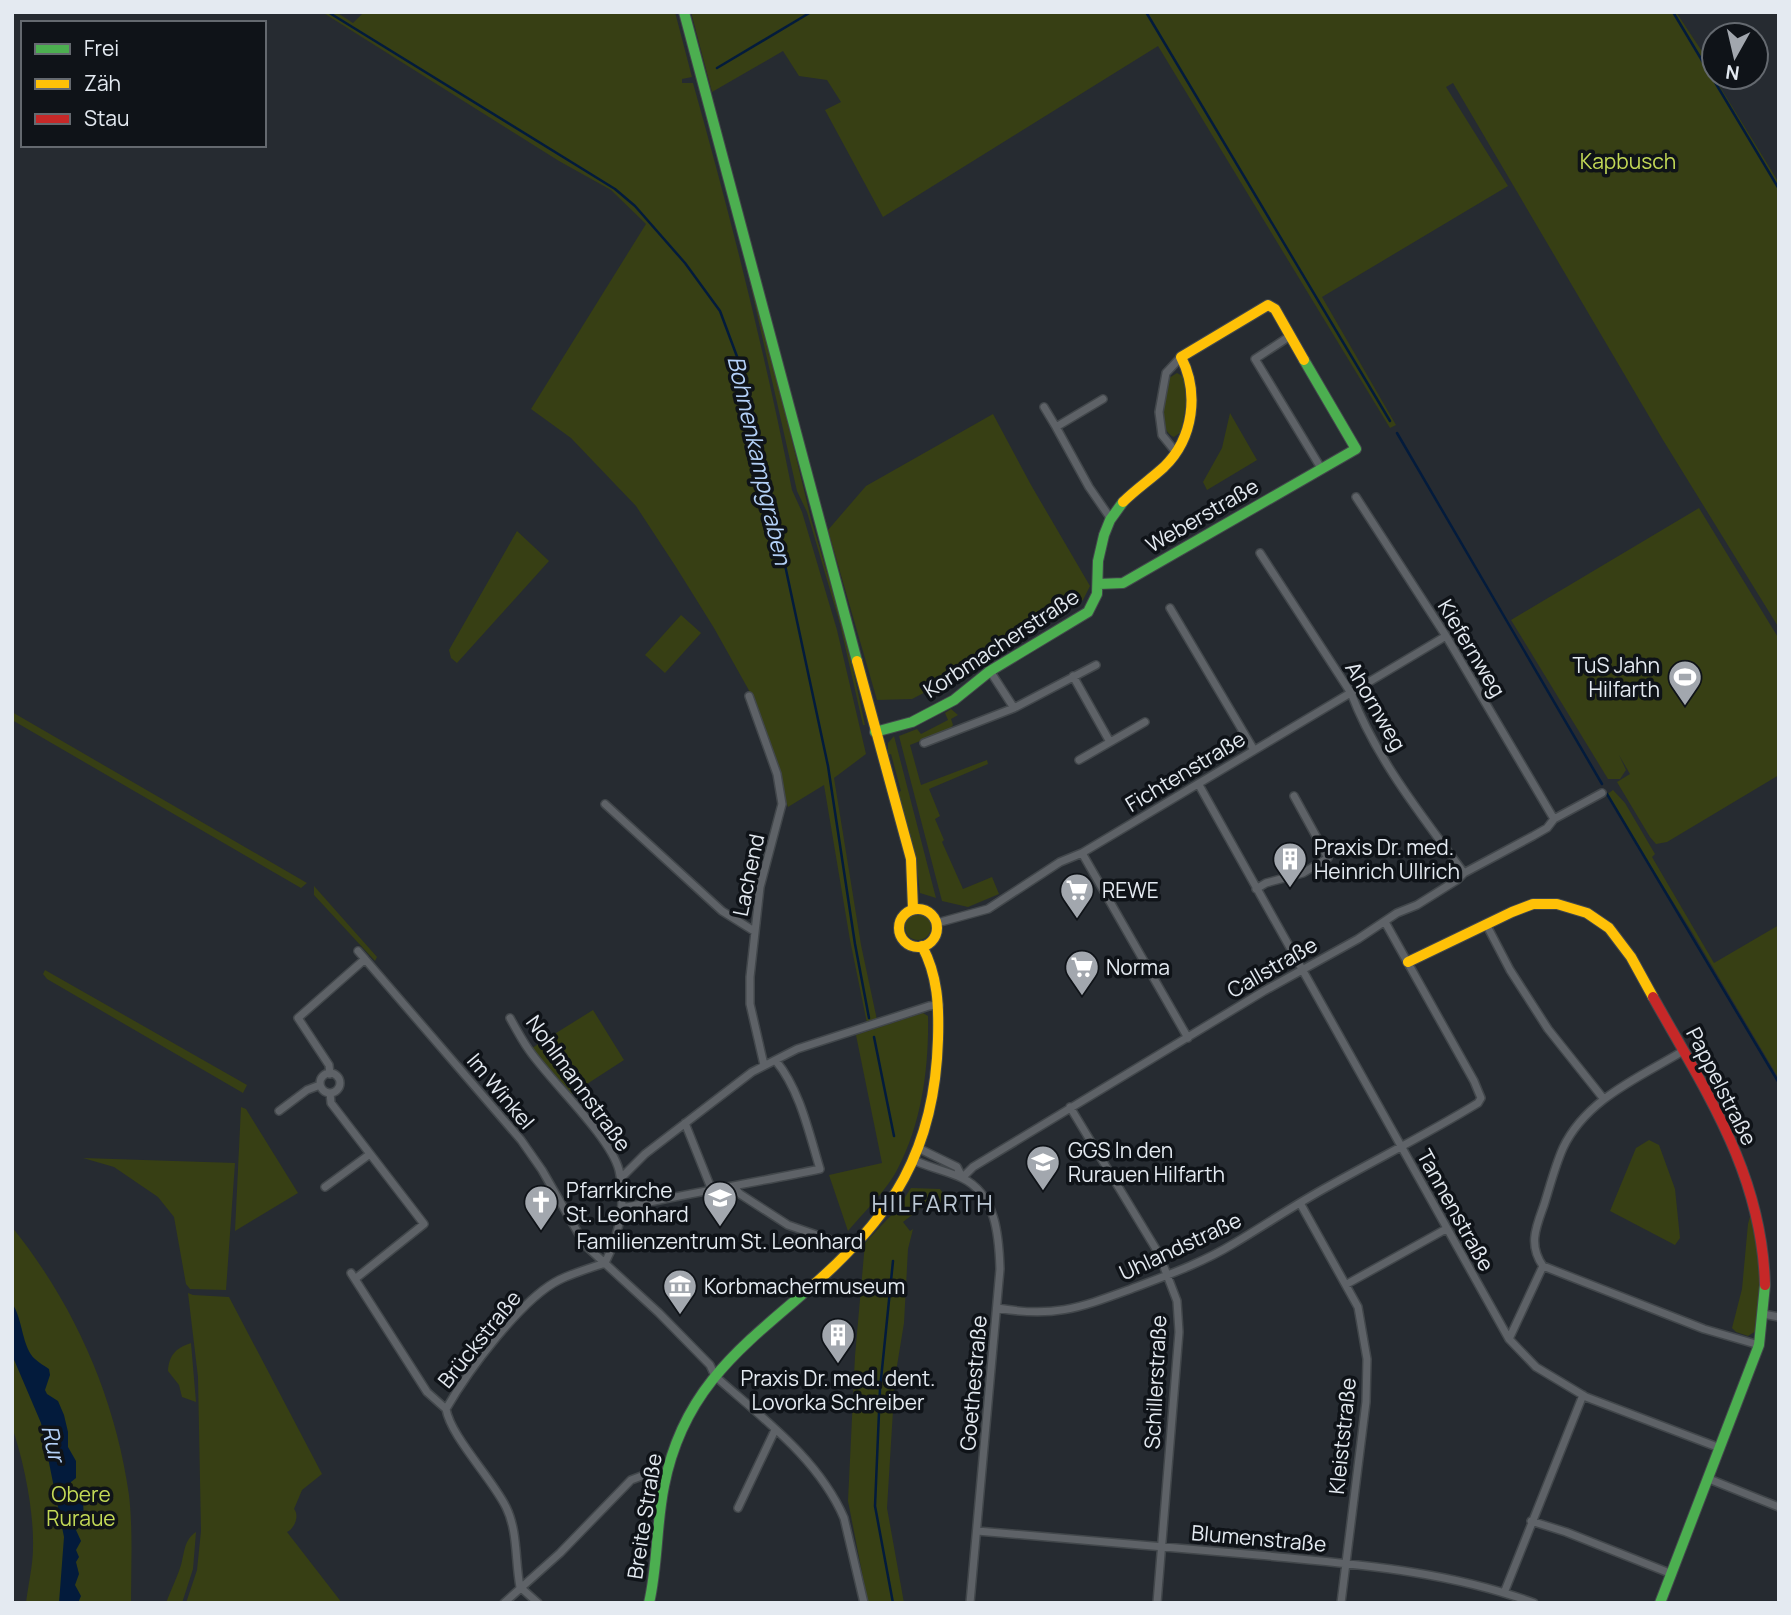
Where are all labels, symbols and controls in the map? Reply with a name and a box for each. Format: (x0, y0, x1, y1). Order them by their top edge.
legend (21, 21, 266, 147)
north arrow (1700, 21, 1770, 91)
text: Frei (84, 34, 119, 62)
text: N (1724, 59, 1741, 87)
text: Zäh (84, 69, 121, 97)
text: Stau (84, 104, 130, 132)
park label: Kapbusch (1580, 147, 1676, 175)
water label: Bohnenkampgraben (720, 352, 800, 569)
street label: Weberstraße (1141, 471, 1263, 559)
street label: Korbmacherstraße (918, 582, 1084, 704)
street label: Kiefernweg (1432, 594, 1512, 702)
place label: TuS Jahn Hilfarth (1573, 651, 1660, 703)
street label: Ahornweg (1339, 656, 1413, 756)
sports icon: TuS Jahn Hilfarth (1666, 658, 1704, 707)
street label: Fichtenstraße (1120, 724, 1250, 818)
street label: Lachend (726, 831, 770, 919)
place label: Praxis Dr. med. Heinrich Ullrich (1314, 833, 1460, 885)
building icon: Praxis Dr. med. Heinrich Ullrich (1271, 840, 1309, 889)
supermarket icon: REWE (1058, 871, 1096, 920)
place label: REWE (1102, 876, 1159, 904)
street label: Callstraße (1222, 930, 1322, 1004)
supermarket icon: Norma (1063, 948, 1101, 997)
place label: Norma (1106, 953, 1170, 981)
street label: Nohlmannstraße (520, 1009, 638, 1157)
street label: Pappelstraße (1680, 1022, 1764, 1150)
street label: Im Winkel (461, 1047, 541, 1135)
place label: GGS In den Rurauen Hilfarth (1068, 1136, 1225, 1188)
school or university icon: GGS In den Rurauen Hilfarth (1024, 1143, 1062, 1192)
street label: Tannenstraße (1411, 1144, 1501, 1276)
place label: Pfarrkirche St. Leonhard (566, 1176, 689, 1228)
school or university icon: Familienzentrum St. Leonhard (701, 1179, 739, 1228)
church icon: Pfarrkirche St. Leonhard (522, 1183, 560, 1232)
district label: HILFARTH (871, 1186, 995, 1219)
street label: Uhlandstraße (1114, 1205, 1246, 1287)
place label: Familienzentrum St. Leonhard (577, 1227, 863, 1255)
museum icon: Korbmachermuseum (661, 1267, 699, 1316)
place label: Korbmachermuseum (704, 1272, 905, 1300)
street label: Brückstraße (431, 1284, 527, 1394)
street label: Goethestraße (953, 1314, 993, 1452)
street label: Schillerstraße (1138, 1314, 1172, 1450)
building icon: Praxis Dr. med. dent. Lovorka Schreiber (819, 1316, 857, 1365)
place label: Praxis Dr. med. dent. Lovorka Schreiber (741, 1364, 935, 1416)
street label: Kleiststraße (1322, 1376, 1362, 1496)
water label: Rur (34, 1422, 74, 1467)
street label: Breite Straße (620, 1451, 668, 1581)
park label: Obere Ruraue (46, 1480, 116, 1532)
street label: Blumenstraße (1190, 1518, 1328, 1558)

